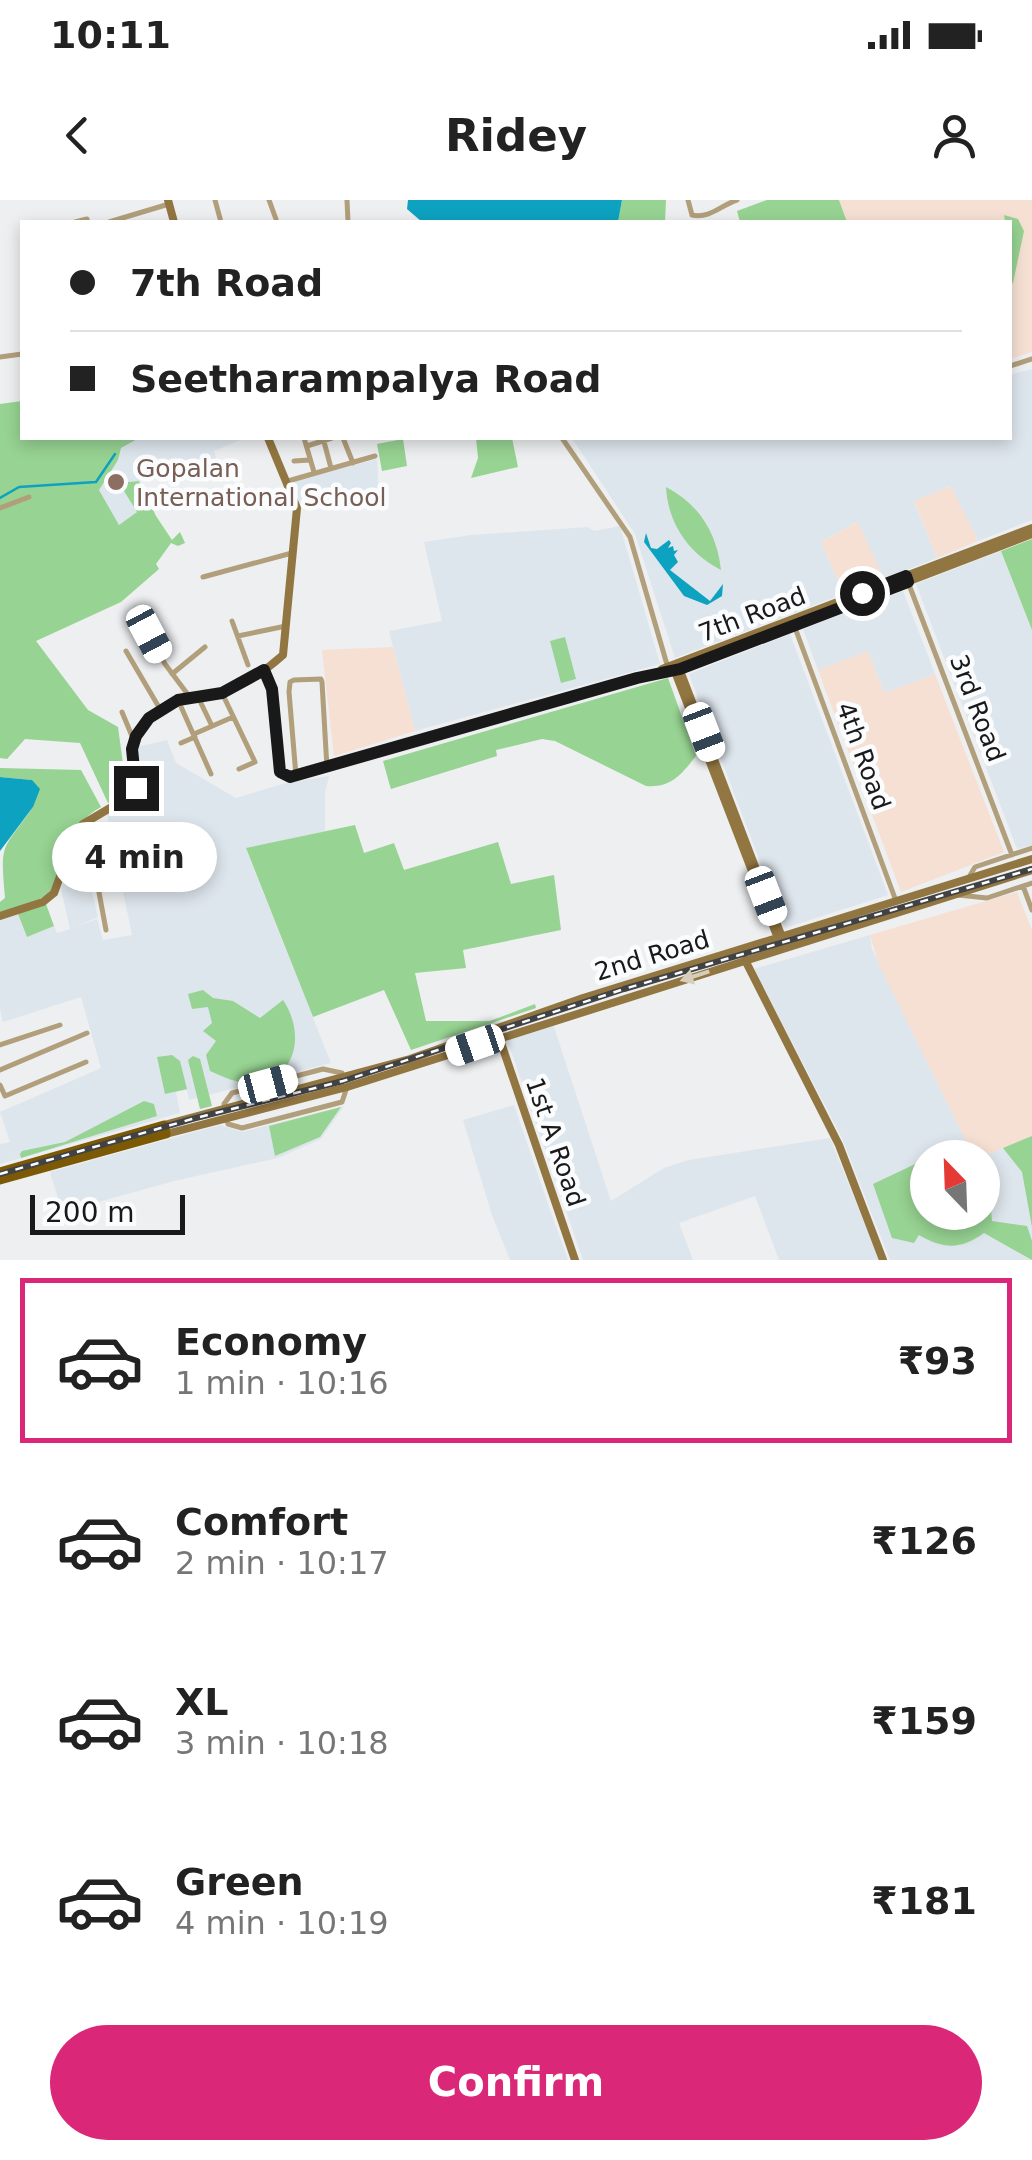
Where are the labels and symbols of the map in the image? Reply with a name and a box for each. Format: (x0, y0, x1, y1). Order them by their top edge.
place label: Gopalan International School (136, 454, 387, 512)
marker: Gopalan International School (105, 471, 127, 493)
route start (840, 571, 885, 616)
street label: 7th Road (695, 581, 810, 648)
car (122, 600, 176, 668)
street label: 3rd Road (944, 651, 1011, 766)
street label: 4th Road (831, 698, 896, 814)
car (679, 699, 729, 765)
route end (114, 766, 159, 811)
callout: 4 min (54, 823, 218, 893)
car (741, 863, 791, 929)
street label: 2nd Road (591, 924, 713, 987)
one-way arrow (680, 969, 710, 984)
car (442, 1021, 508, 1069)
car (235, 1062, 301, 1106)
street label: 1st A Road (520, 1074, 591, 1210)
north arrow (910, 1140, 1000, 1230)
scale bar (30, 1190, 185, 1234)

